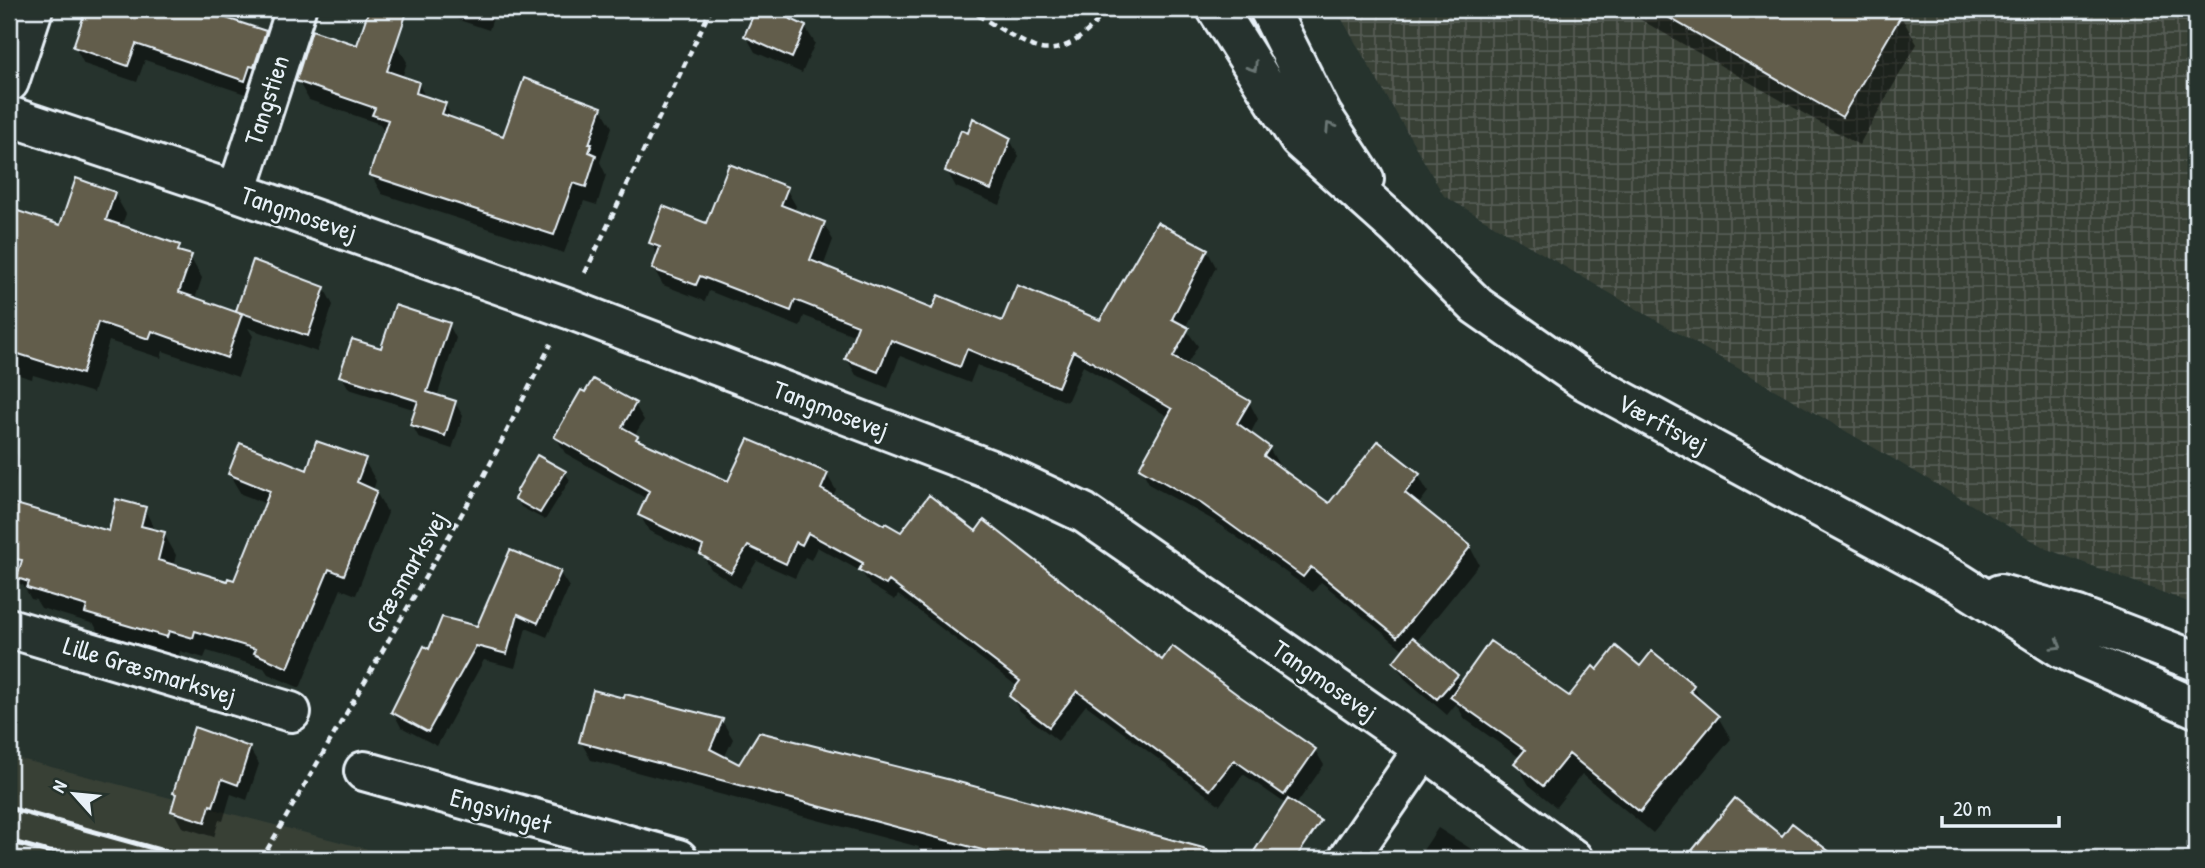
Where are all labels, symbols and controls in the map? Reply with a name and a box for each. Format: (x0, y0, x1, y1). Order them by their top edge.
street label: Tangstien (235, 51, 297, 149)
one-way arrow (1244, 59, 1257, 72)
one-way arrow (1326, 122, 1338, 135)
street label: Tangmosevej (236, 177, 362, 249)
street label: Tangmosevej (768, 371, 894, 447)
street label: Værftsvej (1612, 385, 1714, 461)
street label: Græsmarksvej (357, 504, 455, 640)
street label: Lille Græsmarksvej (59, 627, 241, 713)
street label: Tangmosevej (1265, 631, 1385, 729)
one-way arrow (2050, 637, 2063, 650)
north arrow (38, 760, 108, 830)
text: N (45, 776, 73, 797)
street label: Engsvinget (446, 779, 557, 841)
scale bar (1942, 784, 2060, 828)
text: 20 m (1953, 794, 1991, 823)

